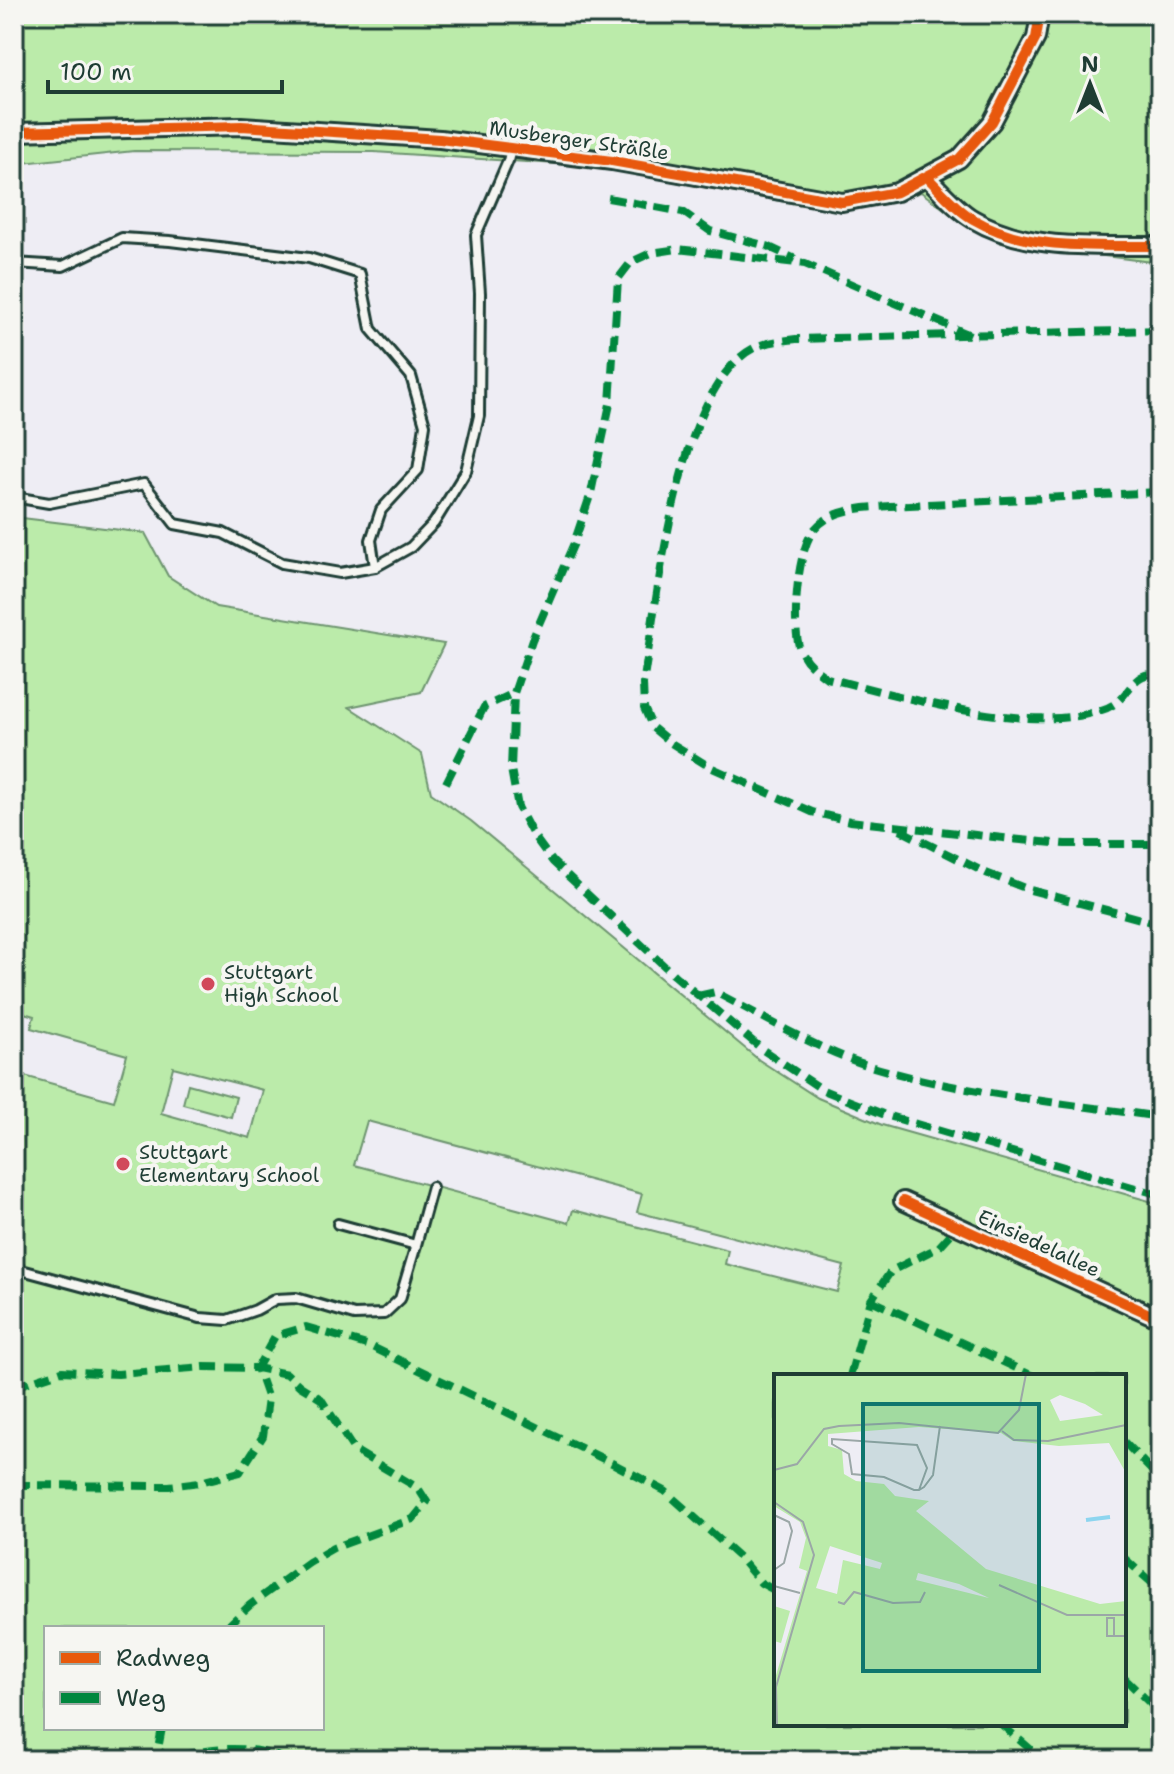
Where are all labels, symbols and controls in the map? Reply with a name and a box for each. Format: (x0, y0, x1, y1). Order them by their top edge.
scale bar (48, 44, 282, 94)
north arrow (1050, 44, 1130, 124)
text: N (1081, 50, 1099, 79)
text: 100 m (60, 56, 132, 88)
street label: Musberger Sträßle (488, 115, 670, 165)
place label: Stuttgart High School (224, 959, 338, 1008)
marker: Stuttgart High School (199, 975, 217, 993)
place label: Stuttgart Elementary School (139, 1139, 319, 1188)
marker: Stuttgart Elementary School (114, 1155, 132, 1173)
street label: Einsiedelallee (974, 1203, 1104, 1283)
inset map (774, 1374, 1126, 1726)
legend (44, 1626, 324, 1730)
text: Radweg (116, 1642, 210, 1674)
text: Weg (116, 1682, 166, 1714)

